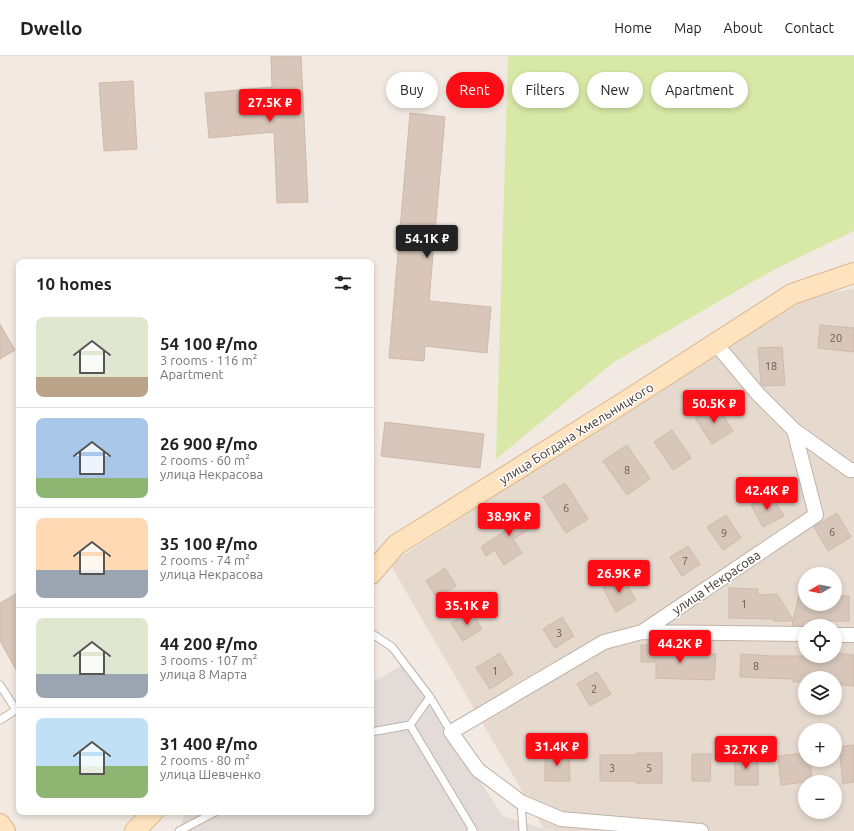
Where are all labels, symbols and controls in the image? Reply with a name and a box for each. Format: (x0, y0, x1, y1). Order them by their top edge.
text: Dwello (20, 17, 82, 39)
text: Home (614, 20, 652, 36)
text: Map (674, 20, 702, 36)
text: About (724, 20, 763, 36)
text: Contact (785, 20, 834, 36)
chip: Buy (386, 72, 438, 108)
chip: Rent (446, 72, 504, 108)
chip: Filters (512, 72, 579, 108)
chip: New (587, 72, 643, 108)
chip: Apartment (651, 72, 748, 108)
pin: 27.5K ₽ (233, 89, 307, 123)
text: 27.5K ₽ (248, 95, 292, 109)
pin: 54.1K ₽ (390, 225, 464, 259)
text: 54.1K ₽ (405, 231, 449, 245)
icon: filters (332, 272, 354, 294)
text: 10 homes (36, 274, 112, 293)
house number: 20 (830, 332, 842, 344)
icon: home (68, 333, 116, 381)
text: 54 100 ₽/mo (160, 334, 258, 353)
text: 3 rooms · 116 m² (160, 353, 257, 367)
house number: 18 (765, 360, 777, 372)
text: Apartment (160, 367, 224, 381)
street label: улица Богдана Хмельницкого (496, 380, 656, 486)
pin: 50.5K ₽ (677, 390, 751, 424)
text: 50.5K ₽ (692, 396, 736, 410)
icon: home (68, 434, 116, 482)
text: 26 900 ₽/mo (160, 434, 258, 453)
text: 2 rooms · 60 m² (160, 453, 250, 467)
house number: 8 (624, 464, 630, 476)
text: улица Некрасова (160, 467, 263, 481)
pin: 42.4K ₽ (730, 477, 804, 511)
text: 42.4K ₽ (745, 483, 789, 497)
house number: 6 (563, 502, 569, 514)
pin: 38.9K ₽ (472, 503, 546, 537)
text: 38.9K ₽ (487, 509, 531, 523)
house number: 6 (829, 526, 835, 538)
house number: 9 (721, 527, 727, 539)
icon: home (68, 534, 116, 582)
text: 35 100 ₽/mo (160, 534, 258, 553)
street label: улица Некрасова (669, 547, 763, 617)
text: 2 rooms · 74 m² (160, 553, 250, 567)
house number: 7 (682, 555, 688, 567)
pin: 26.9K ₽ (582, 560, 656, 594)
text: 26.9K ₽ (597, 566, 641, 580)
text: улица Некрасова (160, 567, 263, 581)
north arrow (798, 567, 842, 611)
map controls (798, 567, 842, 819)
pin: 35.1K ₽ (430, 592, 504, 626)
text: 35.1K ₽ (445, 598, 489, 612)
house number: 1 (741, 598, 747, 610)
button: locate (798, 619, 842, 663)
house number: 3 (556, 627, 562, 639)
pin: 44.2K ₽ (643, 630, 717, 664)
icon: home (68, 634, 116, 682)
text: 44 200 ₽/mo (160, 634, 258, 653)
text: 44.2K ₽ (658, 636, 702, 650)
text: 3 rooms · 107 m² (160, 653, 257, 667)
house number: 8 (753, 660, 759, 672)
house number: 1 (492, 665, 498, 677)
text: улица 8 Марта (160, 667, 247, 681)
button: layers (798, 671, 842, 715)
house number: 2 (591, 683, 597, 695)
button: + (798, 723, 842, 767)
pin: 31.4K ₽ (520, 733, 594, 767)
icon: home (68, 734, 116, 782)
text: 31 400 ₽/mo (160, 734, 258, 753)
pin: 32.7K ₽ (709, 736, 783, 770)
text: 31.4K ₽ (535, 739, 579, 753)
text: 32.7K ₽ (724, 742, 768, 756)
text: 2 rooms · 80 m² (160, 753, 250, 767)
house number: 3 (609, 762, 615, 774)
house number: 5 (646, 762, 652, 774)
text: улица Шевченко (160, 767, 261, 781)
button: − (798, 775, 842, 819)

